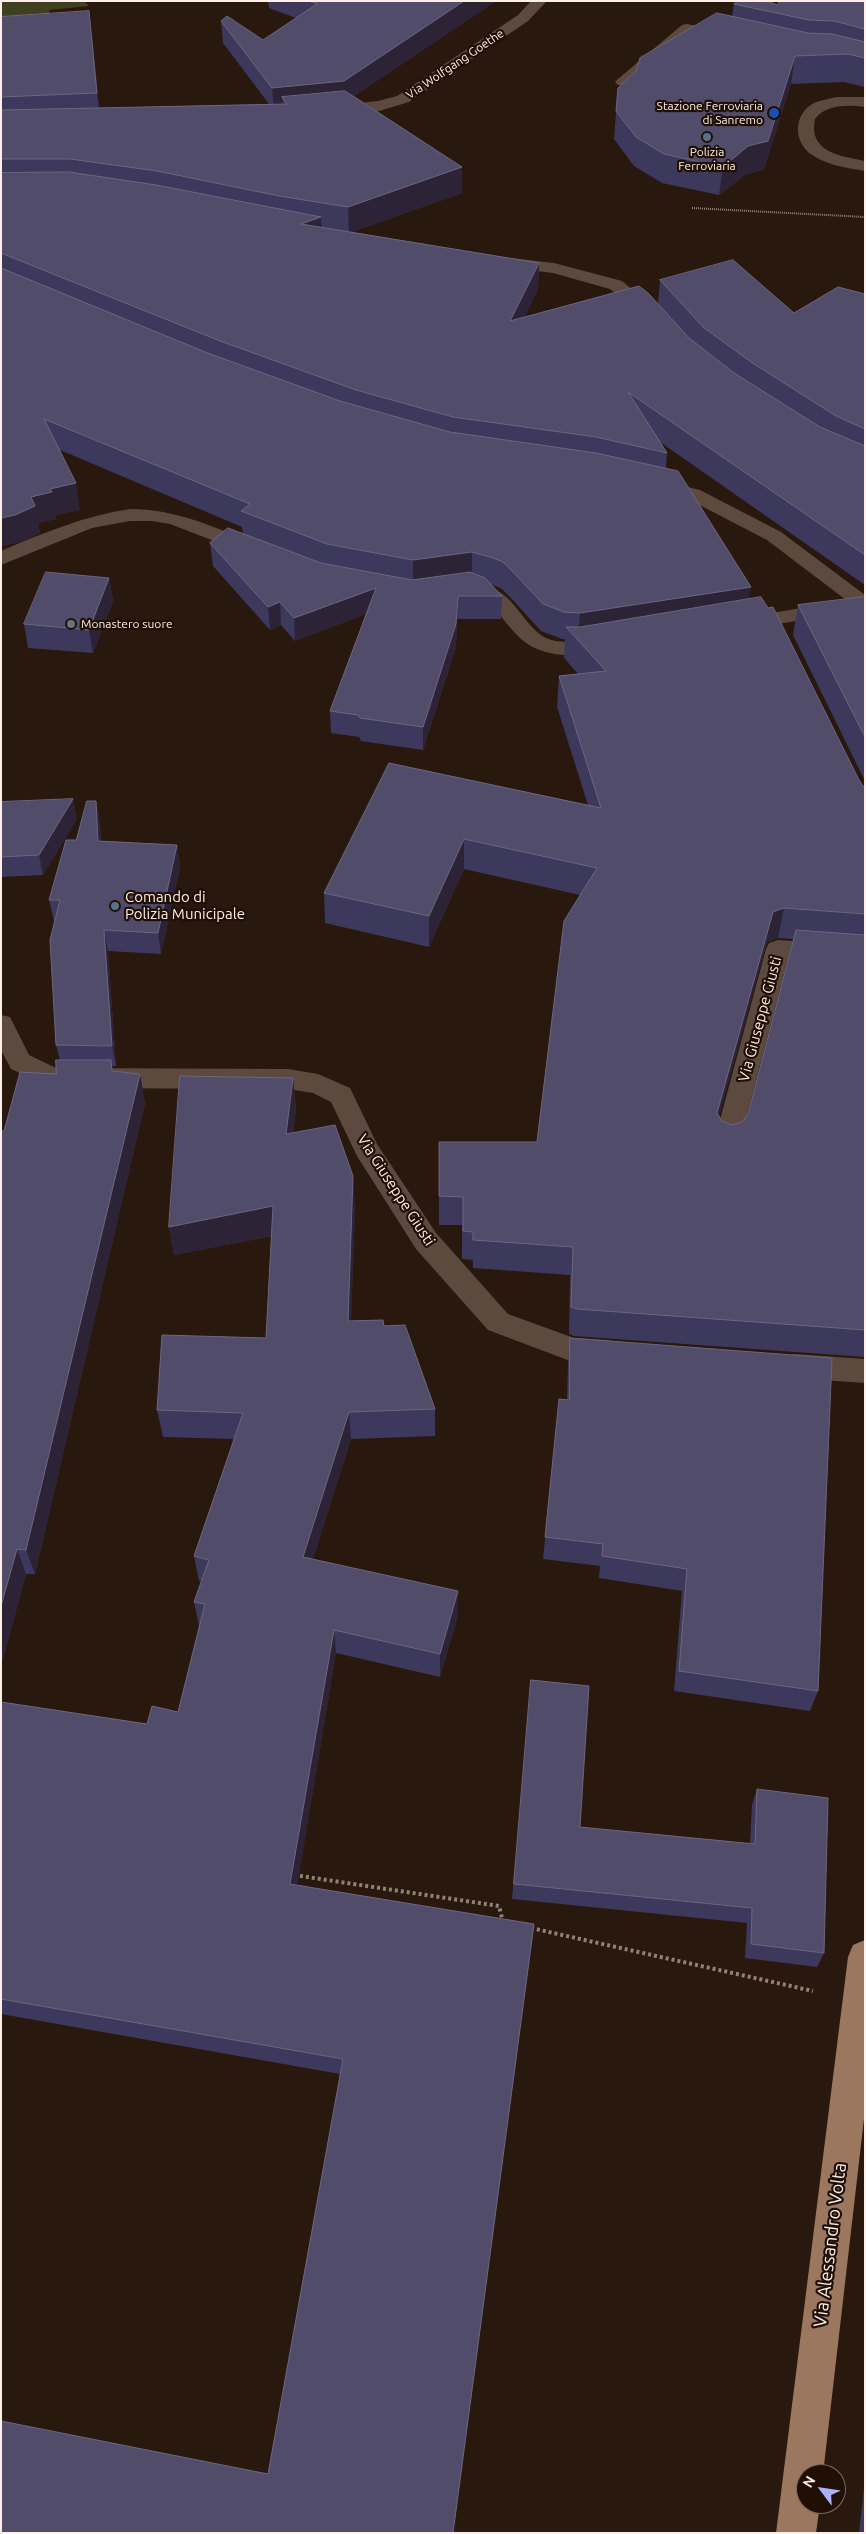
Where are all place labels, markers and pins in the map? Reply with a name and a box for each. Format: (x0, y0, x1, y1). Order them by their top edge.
place label: Stazione Ferroviaria di Sanremo (657, 99, 763, 127)
marker: Stazione Ferroviaria di Sanremo (767, 106, 781, 120)
marker: Polizia Ferroviaria (701, 131, 713, 143)
place label: Polizia Ferroviaria (678, 145, 736, 173)
place label: Monastero suore (81, 617, 173, 631)
marker: Monastero suore (65, 618, 77, 630)
place label: Comando di Polizia Municipale (125, 888, 245, 923)
marker: Comando di Polizia Municipale (109, 900, 121, 912)

